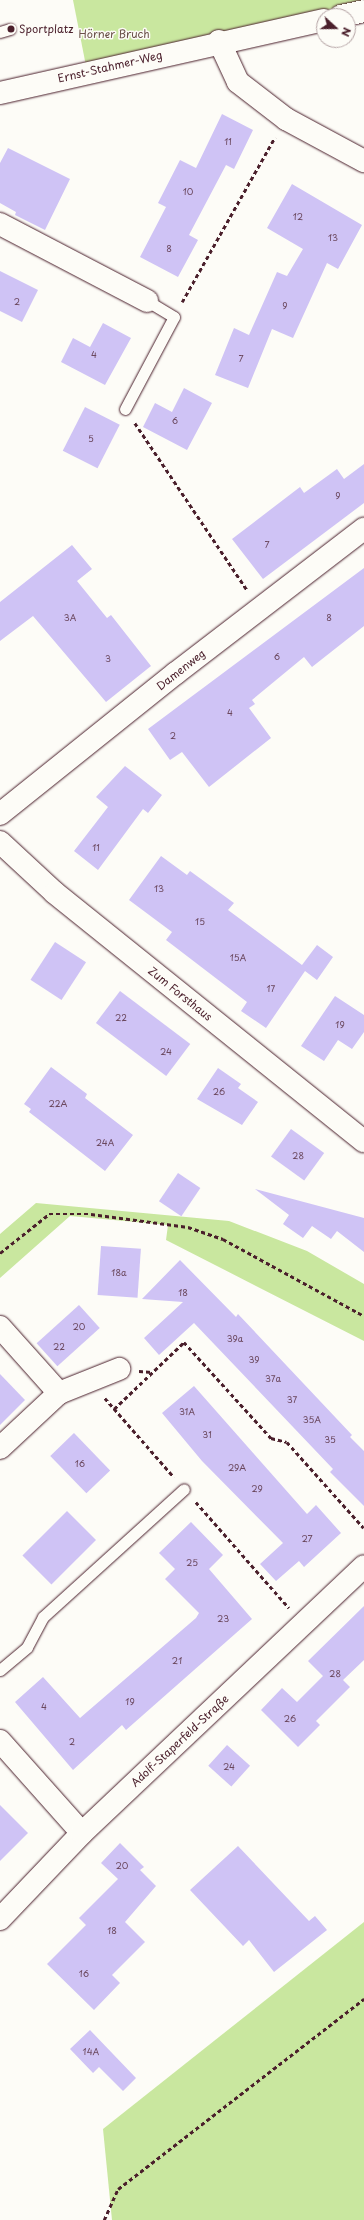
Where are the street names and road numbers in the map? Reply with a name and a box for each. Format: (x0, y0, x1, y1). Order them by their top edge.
street label: Ernst-Stahmer-Weg (56, 49, 164, 85)
street label: Damenweg (154, 647, 208, 693)
street label: Zum Forsthaus (146, 964, 214, 1024)
street label: Adolf-Staperfeld-Straße (129, 1692, 231, 1790)

